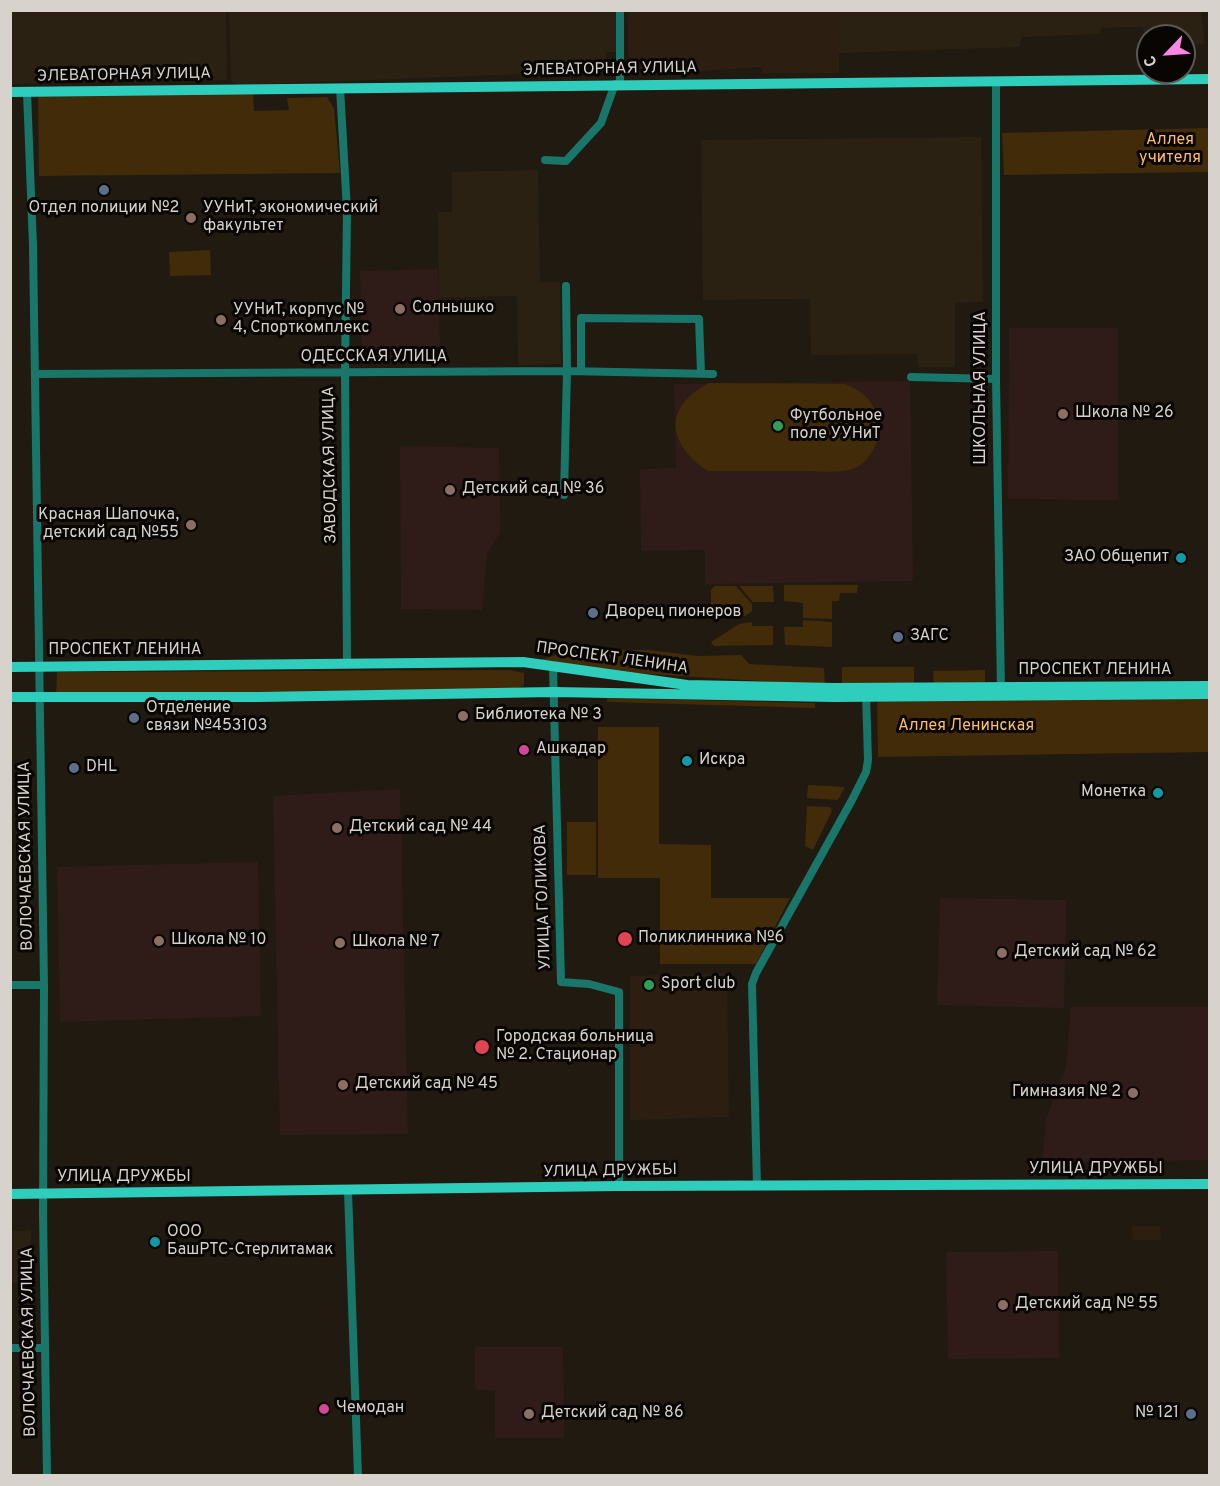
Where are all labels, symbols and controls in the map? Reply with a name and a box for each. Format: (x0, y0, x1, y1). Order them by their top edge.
north arrow (1136, 24, 1196, 84)
text: С (1140, 52, 1163, 70)
street label: ЭЛЕВАТОРНАЯ УЛИЦА (523, 59, 697, 81)
street label: ЭЛЕВАТОРНАЯ УЛИЦА (37, 65, 211, 87)
park label: Аллея учителя (1139, 131, 1201, 169)
marker: Отдел полиции №2 (97, 183, 111, 197)
place label: Отдел полиции №2 (29, 199, 179, 219)
place label: УУНиТ, экономический факультет (203, 199, 378, 237)
marker: УУНиТ, экономический факультет (184, 211, 198, 225)
place label: Солнышко (412, 299, 494, 319)
place label: УУНиТ, корпус № 4, Спорткомплекс (233, 301, 369, 339)
marker: Солнышко (393, 302, 407, 316)
street label: ШКОЛЬНАЯ УЛИЦА (972, 311, 992, 465)
marker: УУНиТ, корпус № 4, Спорткомплекс (214, 313, 228, 327)
street label: ОДЕССКАЯ УЛИЦА (301, 348, 447, 368)
street label: ЗАВОДСКАЯ УЛИЦА (320, 386, 342, 544)
place label: Школа № 26 (1075, 404, 1174, 424)
place label: Футбольное поле УУНиТ (790, 407, 882, 445)
marker: Школа № 26 (1056, 407, 1070, 421)
marker: Футбольное поле УУНиТ (771, 419, 785, 433)
place label: Детский сад № 36 (462, 480, 604, 500)
marker: Детский сад № 36 (443, 483, 457, 497)
place label: Красная Шапочка, детский сад №55 (38, 506, 179, 544)
marker: Красная Шапочка, детский сад №55 (184, 518, 198, 532)
place label: ЗАО Общепит (1064, 548, 1169, 568)
marker: ЗАО Общепит (1174, 551, 1188, 565)
place label: Дворец пионеров (605, 603, 742, 623)
marker: Дворец пионеров (586, 606, 600, 620)
place label: ЗАГС (910, 627, 949, 647)
marker: ЗАГС (891, 630, 905, 644)
street label: ПРОСПЕКТ ЛЕНИНА (535, 639, 689, 679)
street label: ПРОСПЕКТ ЛЕНИНА (48, 641, 202, 661)
street label: ПРОСПЕКТ ЛЕНИНА (1018, 661, 1172, 681)
place label: Отделение связи №453103 (146, 699, 267, 737)
place label: Библиотека № 3 (475, 706, 602, 726)
marker: Библиотека № 3 (456, 709, 470, 723)
marker: Отделение связи №453103 (127, 711, 141, 725)
park label: Аллея Ленинская (898, 717, 1034, 737)
place label: Ашкадар (536, 740, 606, 760)
marker: Ашкадар (517, 743, 531, 757)
place label: Искра (699, 751, 745, 771)
marker: Искра (680, 754, 694, 768)
place label: DHL (86, 758, 117, 778)
street label: ВОЛОЧАЕВСКАЯ УЛИЦА (16, 761, 38, 951)
marker: DHL (67, 761, 81, 775)
place label: Монетка (1081, 783, 1146, 803)
marker: Монетка (1151, 786, 1165, 800)
place label: Детский сад № 44 (349, 818, 492, 838)
marker: Детский сад № 44 (330, 821, 344, 835)
street label: УЛИЦА ГОЛИКОВА (532, 824, 556, 970)
place label: Поликлинника №6 (638, 929, 784, 949)
marker: Поликлинника №6 (616, 930, 634, 948)
place label: Школа № 10 (171, 931, 266, 951)
place label: Школа № 7 (352, 933, 440, 953)
marker: Школа № 10 (152, 934, 166, 948)
marker: Школа № 7 (333, 936, 347, 950)
place label: Детский сад № 62 (1014, 943, 1156, 963)
marker: Детский сад № 62 (995, 946, 1009, 960)
place label: Sport club (661, 975, 735, 995)
marker: Sport club (642, 978, 656, 992)
place label: Городская больница № 2. Стационар (496, 1028, 654, 1066)
marker: Городская больница № 2. Стационар (473, 1038, 491, 1056)
place label: Детский сад № 45 (355, 1075, 498, 1095)
marker: Детский сад № 45 (336, 1078, 350, 1092)
place label: Гимназия № 2 (1012, 1083, 1121, 1103)
marker: Гимназия № 2 (1126, 1086, 1140, 1100)
street label: УЛИЦА ДРУЖБЫ (1029, 1160, 1163, 1180)
street label: УЛИЦА ДРУЖБЫ (543, 1161, 677, 1183)
street label: УЛИЦА ДРУЖБЫ (57, 1168, 191, 1188)
place label: ООО БашРТС-Стерлитамак (167, 1223, 333, 1261)
marker: ООО БашРТС-Стерлитамак (148, 1235, 162, 1249)
street label: ВОЛОЧАЕВСКАЯ УЛИЦА (19, 1247, 41, 1437)
place label: Детский сад № 55 (1015, 1295, 1158, 1315)
marker: Детский сад № 55 (996, 1298, 1010, 1312)
place label: Чемодан (336, 1399, 404, 1419)
marker: Чемодан (317, 1402, 331, 1416)
place label: Детский сад № 86 (541, 1404, 683, 1424)
place label: № 121 (1135, 1404, 1179, 1424)
marker: Детский сад № 86 (522, 1407, 536, 1421)
marker: № 121 (1184, 1407, 1198, 1421)

